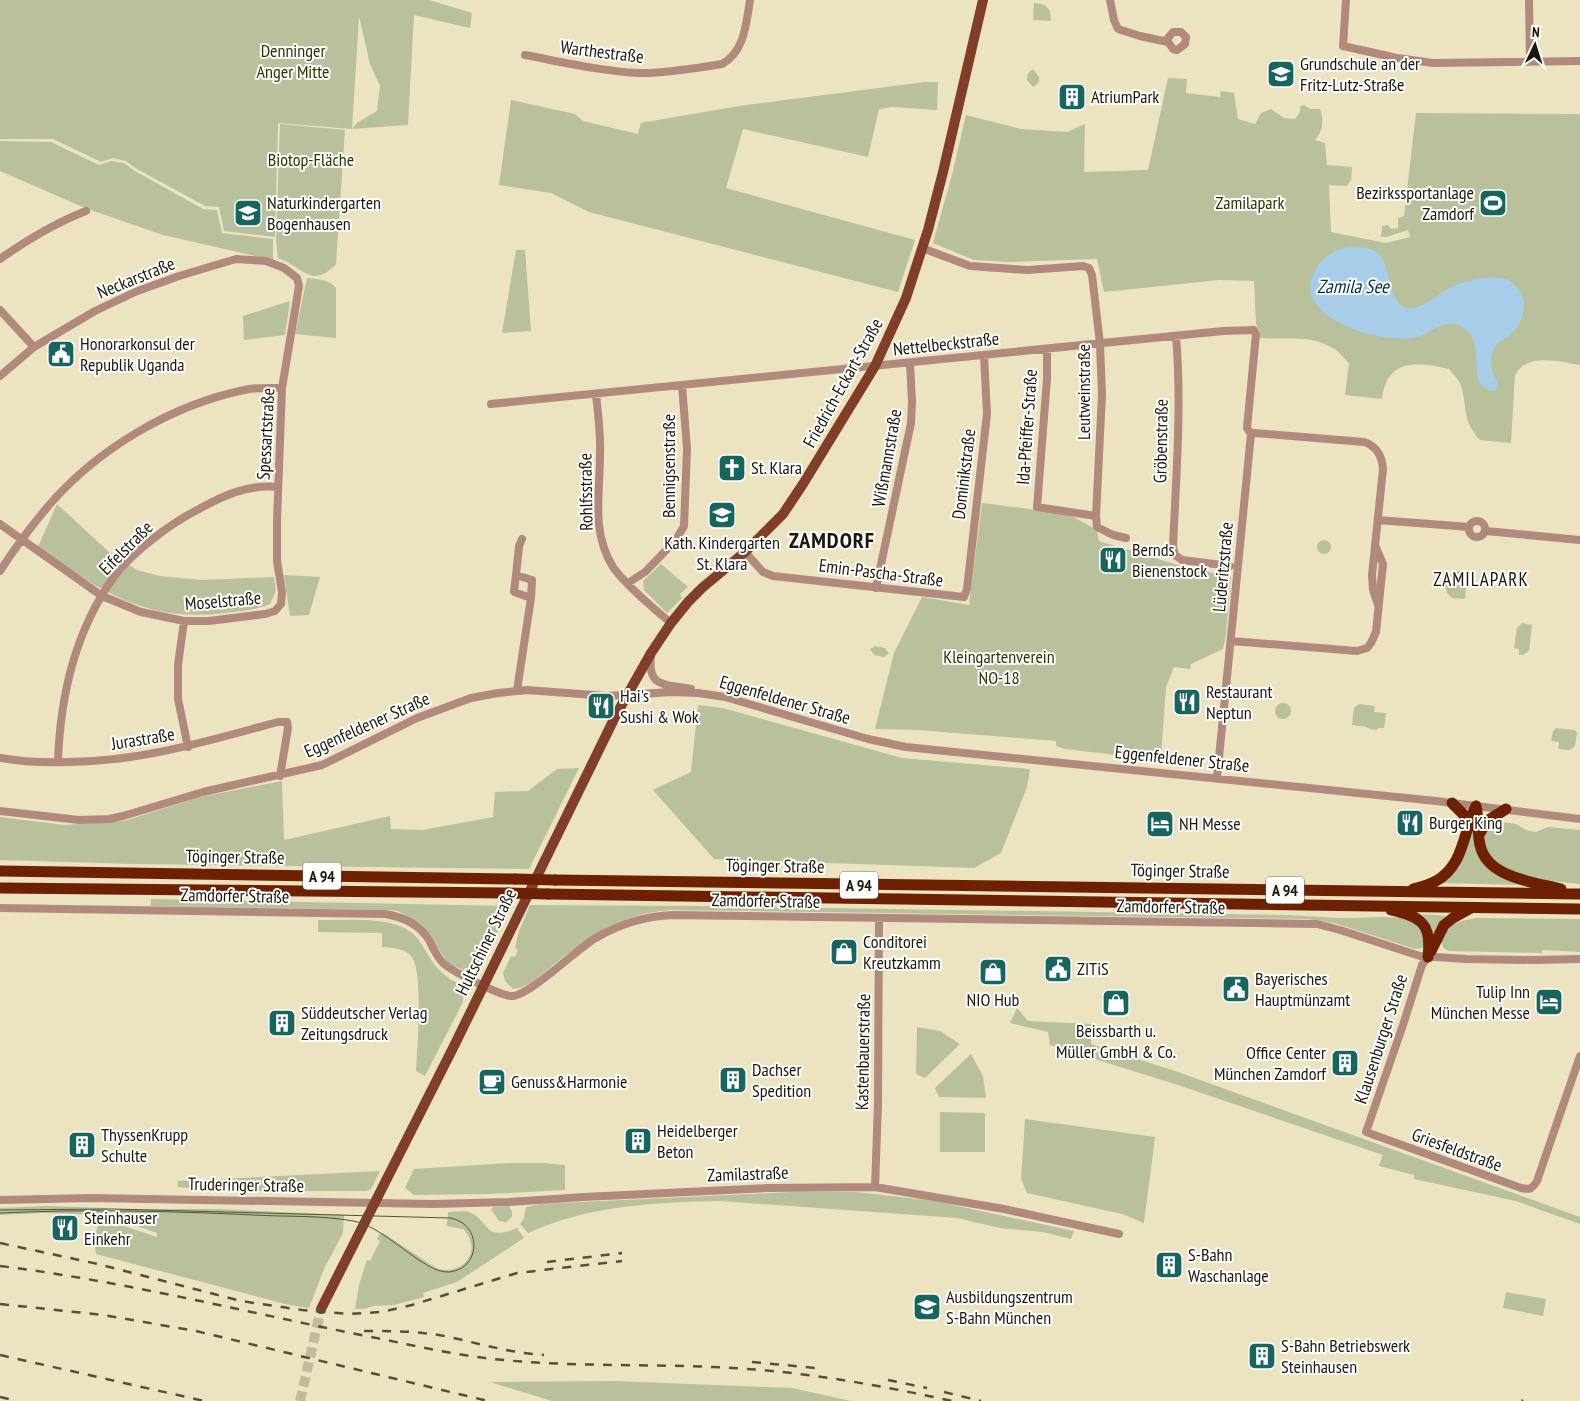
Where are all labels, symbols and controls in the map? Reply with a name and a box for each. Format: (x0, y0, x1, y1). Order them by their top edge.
north arrow (1510, 20, 1560, 70)
text: N (1532, 23, 1540, 41)
street label: Warthestraße (559, 35, 645, 68)
park label: Denninger Anger Mitte (257, 39, 329, 83)
place label: Grundschule an der Fritz-Lutz-Straße (1300, 52, 1420, 96)
school or university icon: Grundschule an der Fritz-Lutz-Straße (1266, 59, 1296, 89)
building icon: AtriumPark (1057, 82, 1087, 112)
place label: AtriumPark (1091, 85, 1159, 108)
park label: Biotop-Fläche (268, 148, 354, 171)
place label: Bezirkssportanlage Zamdorf (1356, 181, 1475, 225)
sports icon: Bezirkssportanlage Zamdorf (1478, 188, 1508, 218)
place label: Naturkindergarten Bogenhausen (267, 191, 381, 235)
park label: Zamilapark (1216, 191, 1284, 214)
school or university icon: Naturkindergarten Bogenhausen (233, 198, 263, 228)
street label: Neckarstraße (94, 252, 178, 304)
water label: Zamila See (1317, 274, 1390, 298)
street label: Friedrich-Eckart-Straße (798, 314, 888, 451)
street label: Nettelbeckstraße (892, 327, 1000, 361)
place label: Honorarkonsul der Republik Uganda (80, 332, 195, 376)
public building icon: Honorarkonsul der Republik Uganda (46, 339, 76, 369)
street label: Leutweinstraße (1072, 344, 1095, 440)
street label: Ida-Pfeiffer-Straße (1011, 368, 1042, 486)
street label: Spessartstraße (252, 387, 279, 481)
street label: Gröbenstraße (1148, 399, 1173, 483)
street label: Wißmannstraße (867, 407, 906, 509)
street label: Bennigsenstraße (657, 414, 680, 518)
street label: Dominikstraße (947, 427, 980, 521)
street label: Rohlfsstraße (573, 453, 598, 531)
church icon: St. Klara (717, 453, 747, 483)
place label: St. Klara (751, 456, 802, 479)
school or university icon: Kath. Kindergarten St. Klara (707, 500, 737, 530)
street label: Eifelstraße (94, 516, 158, 580)
street label: Lüderitzstraße (1207, 521, 1238, 613)
district label: ZAMDORF (789, 526, 875, 554)
place label: Kath. Kindergarten St. Klara (664, 531, 780, 575)
place label: Bernds Bienenstock (1132, 538, 1207, 582)
restaurant icon: Bernds Bienenstock (1098, 545, 1128, 575)
street label: Emin-Pascha-Straße (818, 553, 945, 592)
district label: ZAMILAPARK (1433, 567, 1529, 591)
street label: Moselstraße (184, 586, 262, 615)
park label: Kleingartenverein NO-18 (943, 645, 1055, 689)
street label: Eggenfeldener Straße (717, 670, 853, 729)
place label: Restaurant Neptun (1206, 680, 1272, 724)
place label: Hai's Sushi & Wok (620, 684, 699, 728)
street label: Eggenfeldener Straße (300, 687, 433, 763)
restaurant icon: Restaurant Neptun (1172, 687, 1202, 717)
restaurant icon: Hai's Sushi & Wok (586, 691, 616, 721)
street label: Jurastraße (109, 722, 176, 755)
street label: Eggenfeldener Straße (1114, 740, 1250, 777)
restaurant icon: Burger King (1395, 808, 1425, 838)
hotel icon: NH Messe (1145, 809, 1175, 839)
place label: Burger King (1429, 811, 1503, 834)
place label: NH Messe (1179, 812, 1241, 835)
street label: Töginger Straße (185, 844, 285, 869)
street label: Töginger Straße (725, 853, 825, 878)
street label: Töginger Straße (1130, 858, 1230, 883)
road number: A 94 (303, 862, 341, 889)
road number: A 94 (840, 872, 878, 898)
road number: A 94 (1266, 876, 1304, 904)
street label: Zamdorfer Straße (180, 883, 290, 908)
street label: Hultschiner Straße (450, 885, 521, 999)
street label: Zamdorfer Straße (711, 888, 821, 913)
street label: Zamdorfer Straße (1116, 894, 1226, 919)
place label: Conditorei Kreutzkamm (863, 930, 941, 974)
shop icon: Conditorei Kreutzkamm (829, 937, 859, 967)
public building icon: ZITiS (1043, 954, 1073, 984)
shop icon: NIO Hub (978, 957, 1008, 987)
place label: ZITiS (1077, 957, 1109, 980)
place label: Bayerisches Hauptmünzamt (1255, 967, 1350, 1011)
street label: Klausenburger Straße (1349, 971, 1412, 1107)
public building icon: Bayerisches Hauptmünzamt (1221, 974, 1251, 1004)
place label: Tulip Inn München Messe (1431, 980, 1530, 1024)
hotel icon: Tulip Inn München Messe (1534, 987, 1564, 1017)
place label: NIO Hub (967, 988, 1020, 1011)
shop icon: Beissbarth u. Müller GmbH & Co. (1101, 988, 1131, 1018)
street label: Kastenbauerstraße (850, 994, 875, 1110)
place label: Süddeutscher Verlag Zeitungsdruck (301, 1001, 427, 1045)
building icon: Süddeutscher Verlag Zeitungsdruck (267, 1008, 297, 1038)
place label: Beissbarth u. Müller GmbH & Co. (1056, 1019, 1176, 1063)
place label: Office Center München Zamdorf (1214, 1041, 1327, 1085)
building icon: Office Center München Zamdorf (1330, 1048, 1360, 1078)
place label: Dachser Spedition (752, 1058, 811, 1102)
building icon: Dachser Spedition (718, 1065, 748, 1095)
cafe icon: Genuss&Harmonie (477, 1067, 507, 1097)
place label: Genuss&Harmonie (511, 1070, 628, 1093)
place label: Heidelberger Beton (657, 1119, 738, 1163)
place label: ThyssenKrupp Schulte (101, 1123, 188, 1167)
street label: Griesfeldstraße (1409, 1123, 1506, 1176)
building icon: Heidelberger Beton (623, 1126, 653, 1156)
building icon: ThyssenKrupp Schulte (67, 1130, 97, 1160)
street label: Zamilastraße (707, 1161, 789, 1186)
street label: Truderinger Straße (188, 1172, 304, 1197)
place label: Steinhauser Einkehr (84, 1206, 157, 1250)
restaurant icon: Steinhauser Einkehr (50, 1213, 80, 1243)
place label: S-Bahn Waschanlage (1188, 1243, 1269, 1287)
building icon: S-Bahn Waschanlage (1154, 1250, 1184, 1280)
place label: Ausbildungszentrum S-Bahn München (946, 1285, 1073, 1329)
school or university icon: Ausbildungszentrum S-Bahn München (912, 1292, 942, 1322)
place label: S-Bahn Betriebswerk Steinhausen (1281, 1334, 1410, 1378)
building icon: S-Bahn Betriebswerk Steinhausen (1247, 1341, 1277, 1371)

